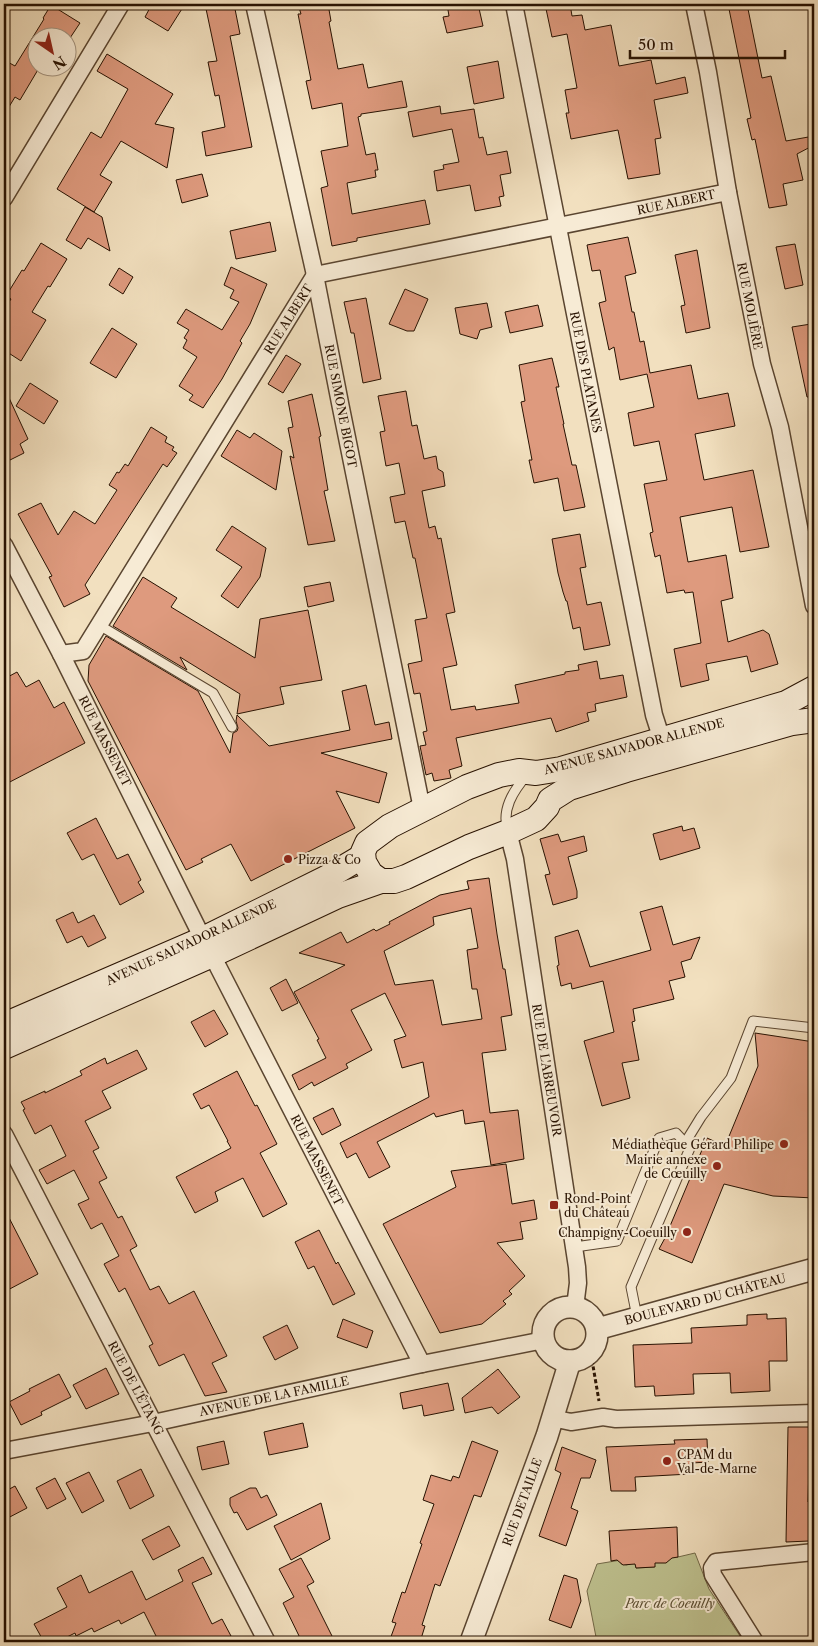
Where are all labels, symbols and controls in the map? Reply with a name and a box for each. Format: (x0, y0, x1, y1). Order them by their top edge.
north arrow (28, 28, 78, 78)
scale bar (630, 28, 786, 60)
text: 50 m (638, 35, 674, 54)
text: N (49, 52, 69, 74)
street label: RUE ALBERT (635, 186, 717, 218)
street label: RUE MOLIÈRE (734, 261, 767, 351)
street label: RUE ALBERT (261, 281, 316, 357)
street label: RUE DES PLATANES (567, 310, 605, 434)
street label: RUE SIMONE BIGOT (322, 343, 360, 469)
street label: RUE MASSENET (76, 693, 134, 789)
street label: AVENUE SALVADOR ALLENDE (541, 715, 726, 778)
place label: Pizza & Co (298, 852, 361, 867)
marker: Pizza & Co (282, 853, 294, 865)
street label: AVENUE SALVADOR ALLENDE (103, 896, 279, 989)
street label: RUE DE L'ABREUVOIR (529, 1003, 565, 1139)
street label: RUE MASSENET (288, 1112, 346, 1208)
place label: Médiathèque Gérard Philipe (612, 1137, 774, 1152)
marker: Médiathèque Gérard Philipe (778, 1138, 790, 1150)
place label: Mairie annexe de Cœuilly (625, 1152, 707, 1181)
marker: Mairie annexe de Cœuilly (711, 1160, 723, 1172)
place label: Rond-Point du Château (564, 1191, 631, 1220)
marker: Rond-Point du Château (548, 1199, 560, 1211)
place label: Champigny-Coeuilly (558, 1225, 677, 1240)
marker: Champigny-Coeuilly (681, 1226, 693, 1238)
street label: BOULEVARD DU CHÂTEAU (622, 1269, 787, 1328)
street label: RUE DE L'ÉTANG (105, 1338, 168, 1438)
street label: AVENUE DE LA FAMILLE (197, 1373, 350, 1419)
place label: CPAM du Val-de-Marne (676, 1447, 757, 1476)
marker: CPAM du Val-de-Marne (661, 1455, 673, 1467)
street label: RUE DETAILLE (499, 1456, 545, 1548)
park label: Parc de Coeuilly (624, 1596, 715, 1611)

